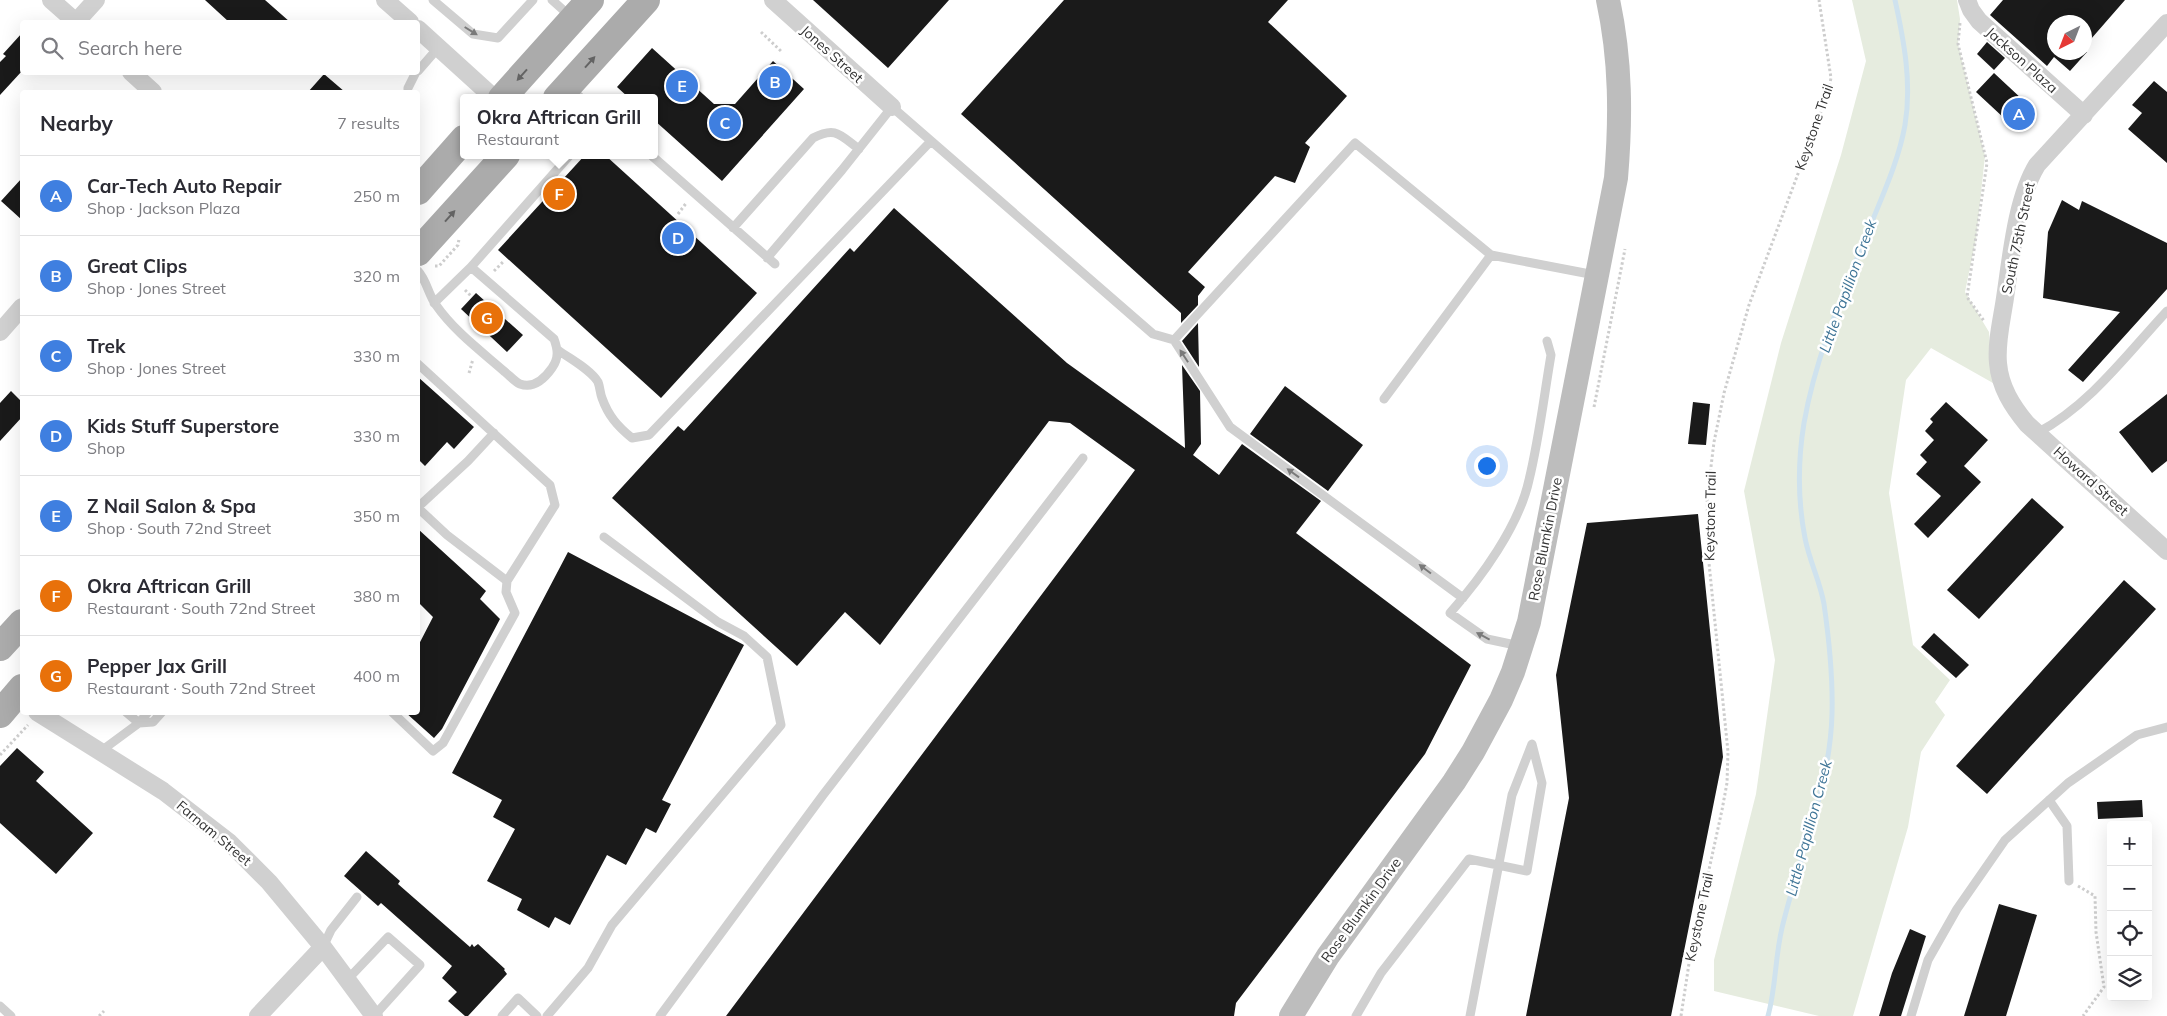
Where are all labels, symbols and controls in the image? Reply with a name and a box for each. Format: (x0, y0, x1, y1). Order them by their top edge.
north arrow (2047, 15, 2092, 60)
search box (20, 20, 420, 75)
street label: Jones Street (797, 21, 867, 87)
street label: Jackson Plaza (1982, 23, 2062, 97)
one-way arrow (464, 26, 478, 35)
icon: search (38, 34, 66, 62)
text: Search here (78, 36, 182, 60)
one-way arrow (584, 56, 596, 68)
pin: B (759, 63, 791, 101)
pin: E (666, 67, 698, 105)
one-way arrow (516, 69, 528, 81)
street label: Keystone Trail (1791, 81, 1837, 173)
popup (460, 94, 658, 159)
pin: A (2003, 95, 2035, 133)
pin: C (709, 104, 741, 142)
text: Okra Aftrican Grill (477, 105, 641, 129)
text: Nearby (40, 110, 113, 136)
text: 7 results (337, 113, 400, 133)
text: Restaurant (477, 129, 559, 149)
text: Car-Tech Auto Repair (87, 174, 282, 198)
pin: F (543, 175, 575, 213)
street label: South 75th Street (1997, 180, 2039, 296)
text: A (50, 186, 62, 206)
text: 250 m (353, 186, 400, 206)
text: Shop · Jackson Plaza (87, 198, 240, 218)
one-way arrow (444, 211, 456, 223)
water label: Little Papillion Creek (1815, 215, 1881, 355)
pin: D (662, 219, 694, 257)
text: Great Clips (87, 254, 187, 278)
text: B (50, 266, 62, 286)
text: 320 m (353, 266, 400, 286)
text: Shop · Jones Street (87, 278, 226, 298)
pin: G (471, 299, 503, 337)
text: Trek (87, 334, 126, 358)
text: C (51, 346, 61, 366)
text: 330 m (353, 346, 400, 366)
one-way arrow (1179, 349, 1189, 363)
text: Shop · Jones Street (87, 358, 226, 378)
text: Kids Stuff Superstore (87, 414, 279, 438)
text: D (50, 426, 62, 446)
text: 330 m (353, 426, 400, 446)
text: Shop (87, 438, 125, 458)
street label: Howard Street (2050, 443, 2132, 519)
your location (1474, 453, 1500, 479)
one-way arrow (1286, 468, 1300, 478)
street label: Keystone Trail (1700, 471, 1720, 561)
street label: Rose Blumkin Drive (1524, 476, 1566, 602)
text: Z Nail Salon & Spa (87, 494, 256, 518)
text: E (51, 506, 61, 526)
text: 350 m (353, 506, 400, 526)
text: Shop · South 72nd Street (87, 518, 271, 538)
one-way arrow (1419, 563, 1432, 574)
text: Okra Aftrican Grill (87, 574, 251, 598)
text: F (51, 586, 61, 606)
text: 380 m (353, 586, 400, 606)
text: Restaurant · South 72nd Street (87, 598, 315, 618)
one-way arrow (1475, 632, 1490, 640)
text: Pepper Jax Grill (87, 654, 227, 678)
text: G (50, 666, 62, 686)
text: 400 m (353, 666, 400, 686)
text: Restaurant · South 72nd Street (87, 678, 315, 698)
water label: Little Papillion Creek (1781, 756, 1836, 898)
street label: Farnam Street (173, 796, 255, 870)
map controls (2107, 821, 2152, 1001)
button: + (2107, 821, 2152, 866)
street label: Rose Blumkin Drive (1317, 854, 1405, 966)
button: − (2107, 866, 2152, 911)
street label: Keystone Trail (1681, 871, 1717, 963)
button: locate (2107, 911, 2152, 956)
button: layers (2107, 956, 2152, 1001)

